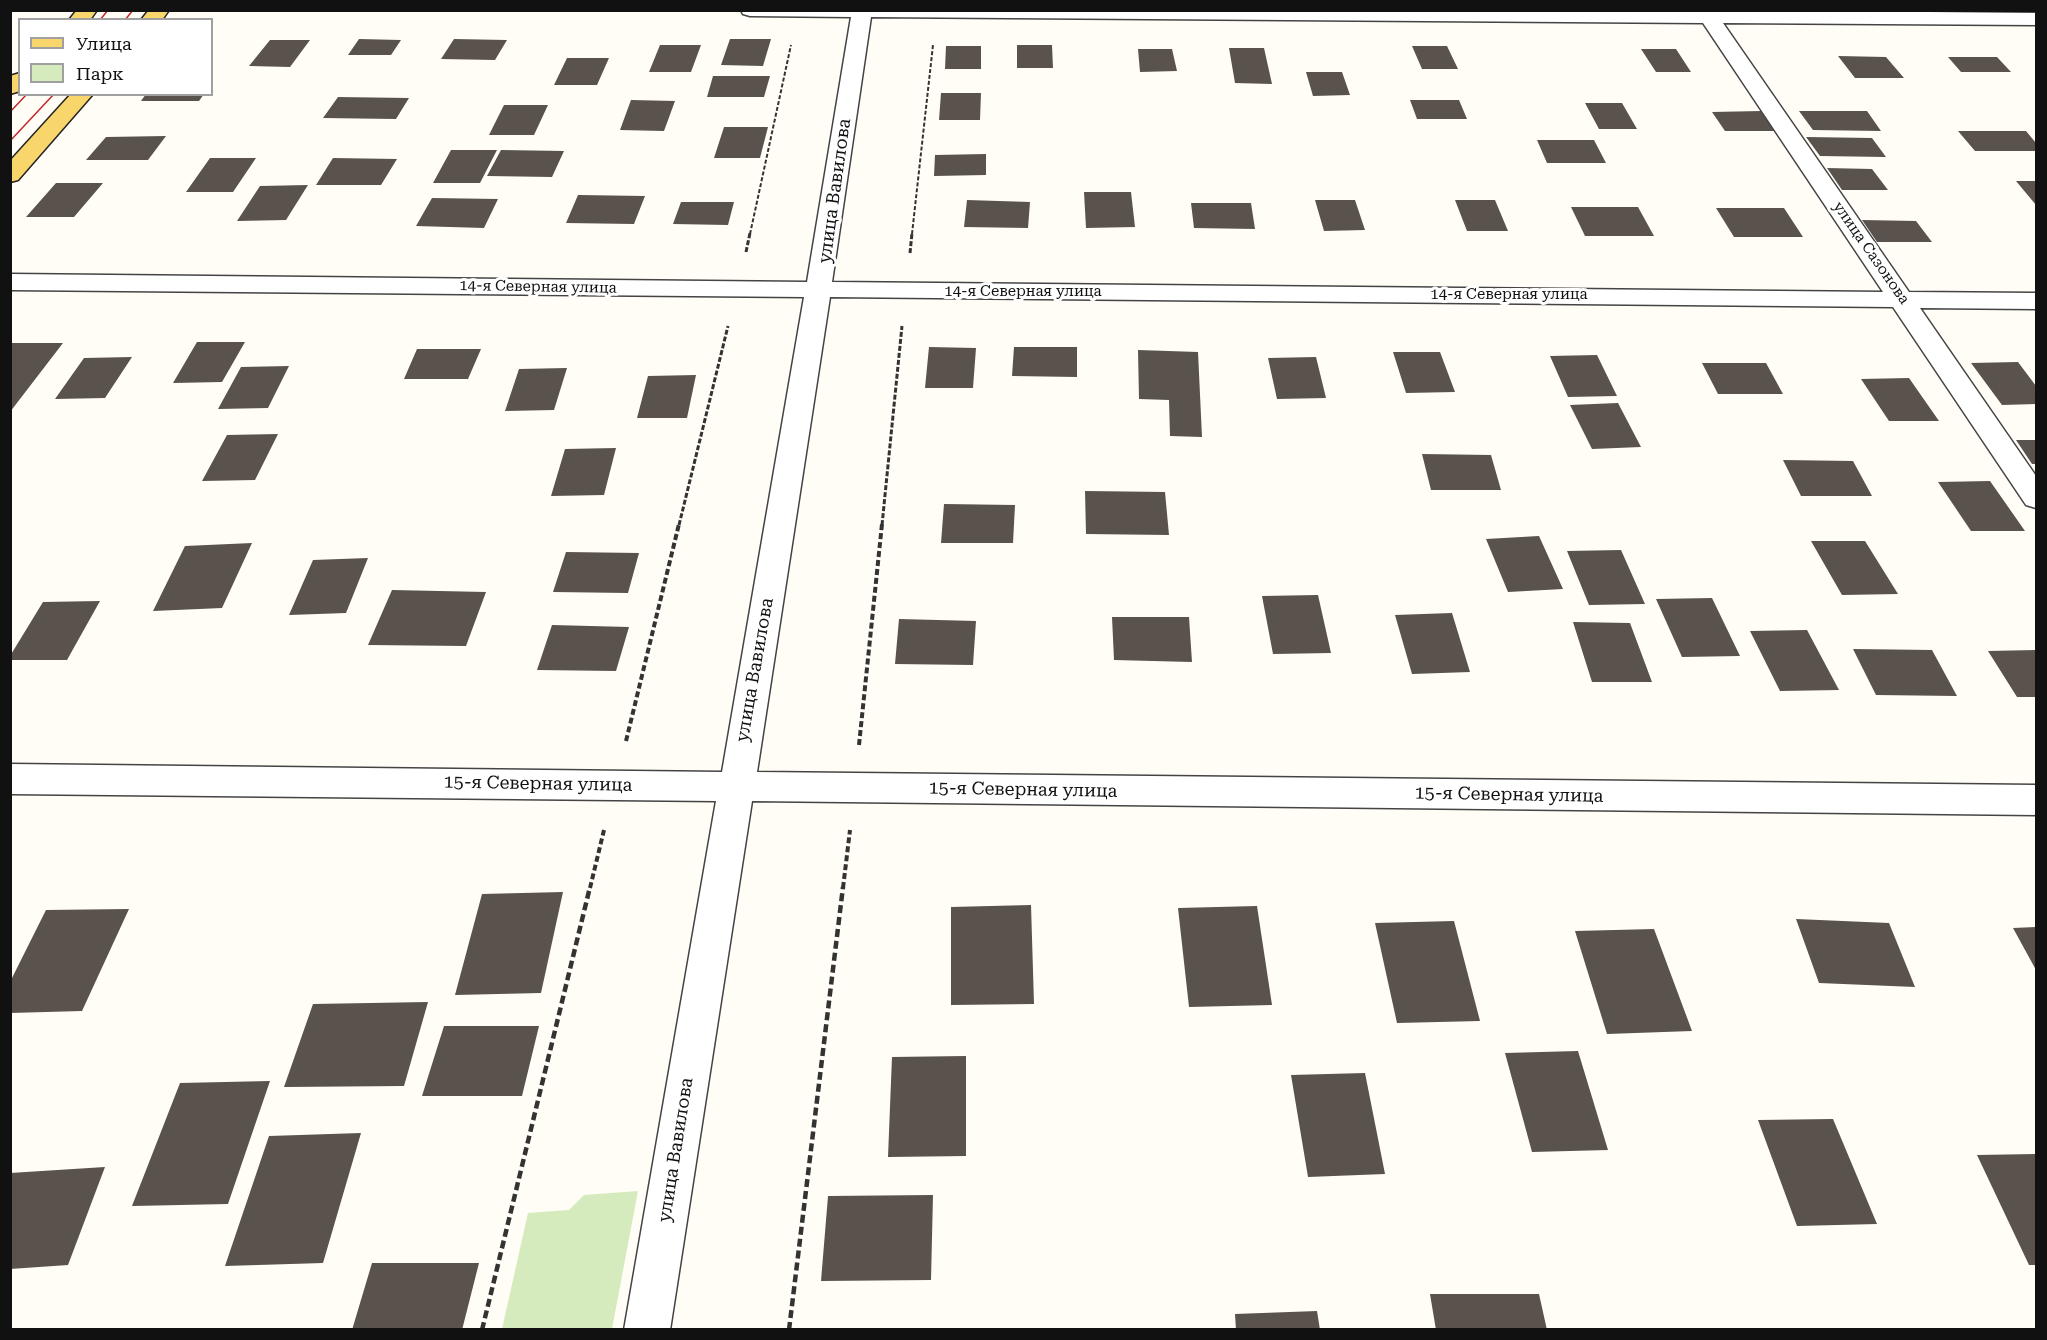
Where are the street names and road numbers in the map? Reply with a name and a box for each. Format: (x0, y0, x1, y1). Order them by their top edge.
street label: улица Вавилова (814, 117, 856, 265)
street label: улица Сазонова (1829, 198, 1913, 308)
street label: 14-я Северная улица (459, 277, 617, 297)
street label: 14-я Северная улица (944, 283, 1102, 301)
street label: 14-я Северная улица (1430, 286, 1588, 304)
street label: улица Вавилова (732, 596, 778, 744)
street label: 15-я Северная улица (443, 772, 633, 796)
street label: 15-я Северная улица (928, 778, 1118, 802)
street label: 15-я Северная улица (1414, 783, 1604, 807)
street label: улица Вавилова (654, 1076, 698, 1224)

